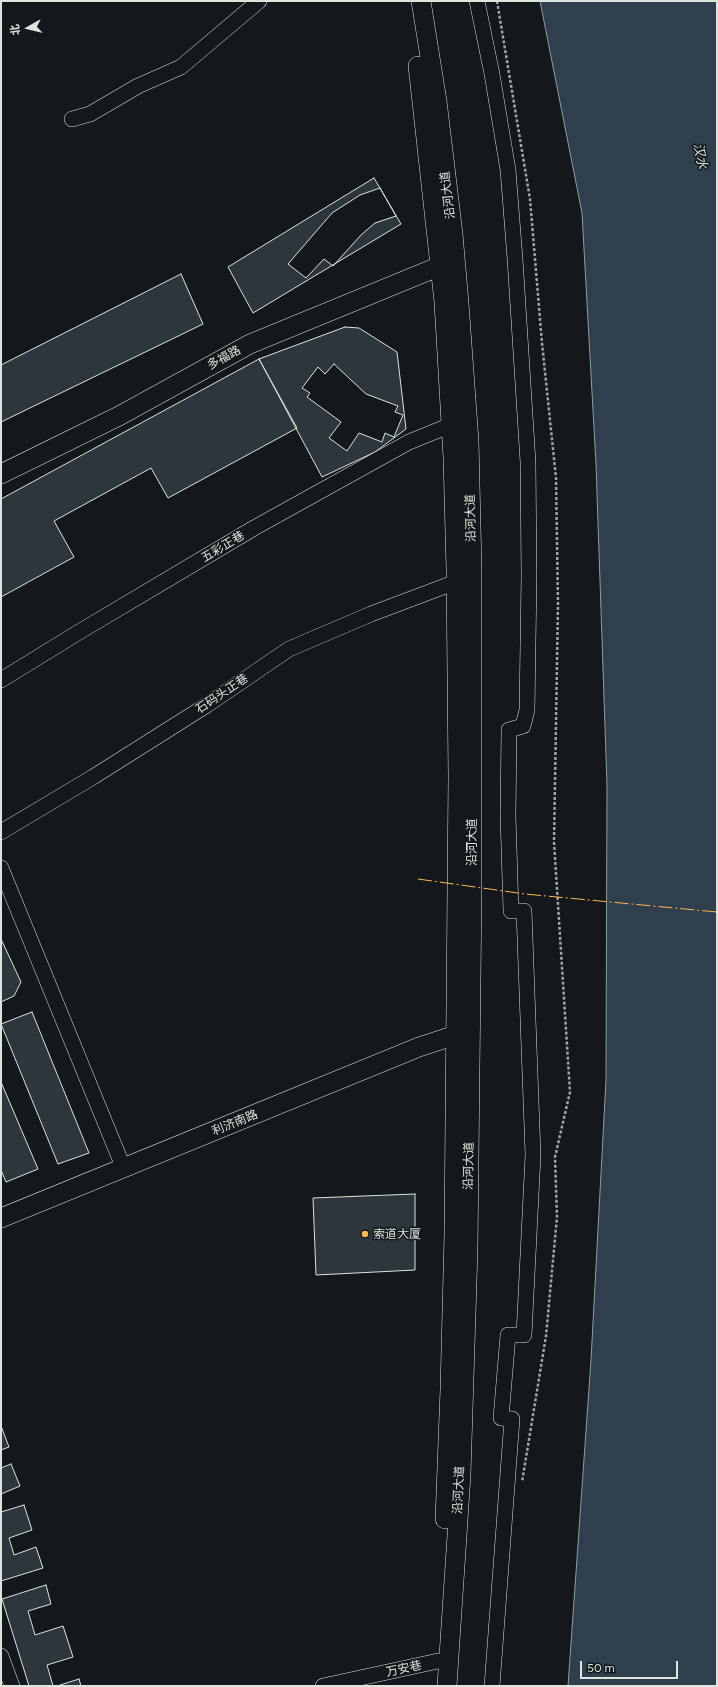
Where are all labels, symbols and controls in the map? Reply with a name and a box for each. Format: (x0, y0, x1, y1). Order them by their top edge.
north arrow (8, 8, 48, 48)
text: 北 (8, 23, 23, 36)
water label: 汉水 (690, 142, 710, 170)
street label: 沿河大道 (438, 170, 458, 220)
street label: 多福路 (205, 343, 243, 373)
street label: 沿河大道 (463, 494, 479, 542)
street label: 五彩正巷 (199, 528, 247, 566)
street label: 石码头正巷 (193, 671, 251, 717)
street label: 沿河大道 (465, 818, 479, 866)
street label: 利济南路 (210, 1107, 260, 1139)
street label: 沿河大道 (461, 1142, 477, 1190)
place label: 索道大厦 (373, 1227, 421, 1241)
marker: 索道大厦 (360, 1229, 370, 1239)
street label: 沿河大道 (451, 1466, 467, 1514)
scale bar (582, 1653, 680, 1679)
street label: 万安巷 (385, 1658, 423, 1680)
text: 50 m (587, 1661, 615, 1675)

